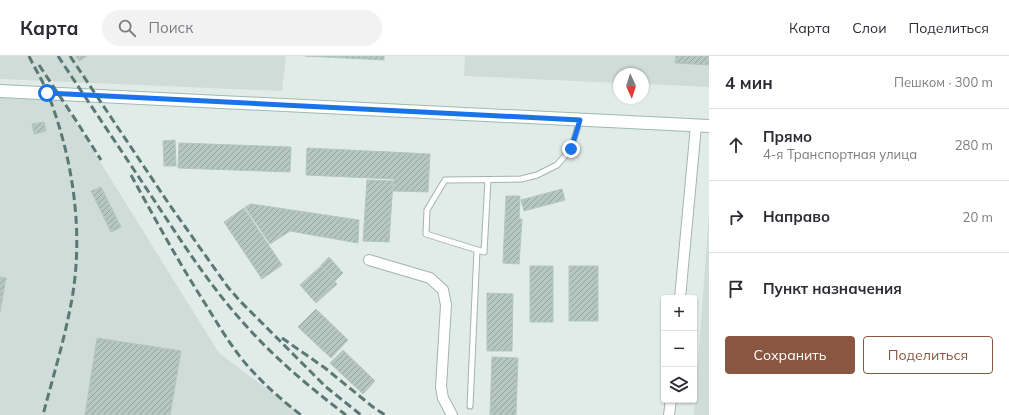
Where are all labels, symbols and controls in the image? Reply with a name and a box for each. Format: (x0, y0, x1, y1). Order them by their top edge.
search box (102, 10, 382, 46)
text: Карта (20, 16, 78, 40)
icon: search (116, 17, 138, 39)
text: Поиск (148, 18, 193, 37)
text: Карта (789, 19, 830, 37)
text: Слои (852, 19, 887, 37)
text: Поделиться (909, 19, 989, 37)
north arrow (613, 68, 649, 104)
text: 4 мин (725, 72, 773, 93)
text: Пешком · 300 m (894, 74, 993, 90)
route start (38, 84, 56, 102)
text: Прямо (763, 127, 812, 146)
icon: ahead (725, 134, 747, 156)
text: 280 m (955, 137, 993, 153)
route end (562, 140, 580, 158)
text: 4-я Транспортная улица (763, 146, 917, 162)
icon: right (725, 206, 747, 228)
text: Направо (763, 207, 830, 226)
text: 20 m (963, 209, 993, 225)
icon: arrive (725, 278, 747, 300)
text: Пункт назначения (763, 279, 902, 298)
map controls (661, 295, 697, 403)
button: + (661, 295, 697, 331)
button: − (661, 331, 697, 367)
button: Сохранить (725, 336, 855, 374)
button: Поделиться (863, 336, 993, 374)
button: layers (661, 367, 697, 403)

